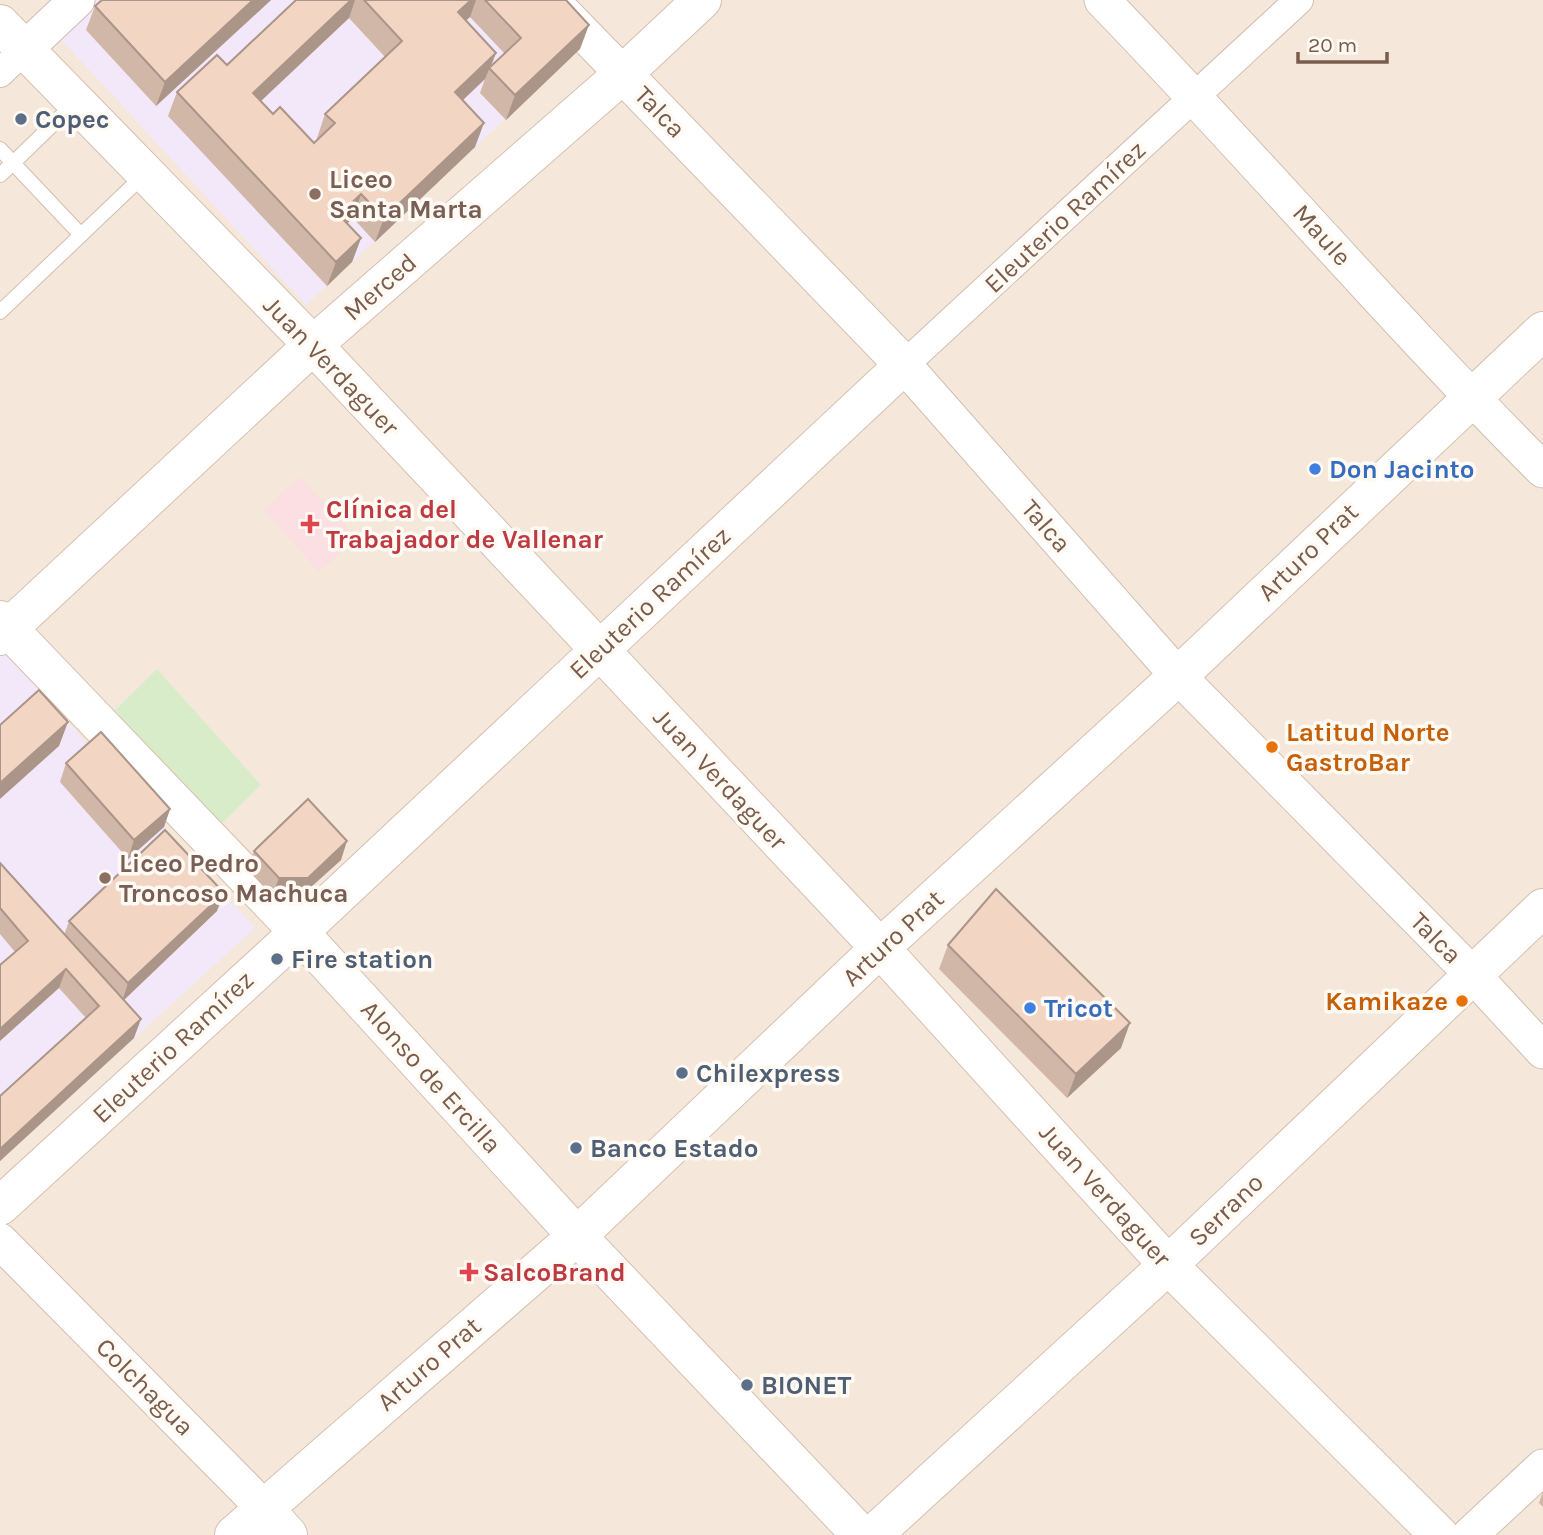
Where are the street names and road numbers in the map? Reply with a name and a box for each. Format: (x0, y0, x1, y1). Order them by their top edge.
street label: Talca (628, 80, 692, 144)
street label: Eleuterio Ramírez (978, 134, 1152, 300)
street label: Maule (1286, 198, 1358, 272)
street label: Merced (337, 247, 423, 327)
street label: Juan Verdaguer (257, 290, 406, 443)
street label: Talca (1015, 493, 1077, 559)
street label: Arturo Prat (1251, 496, 1365, 607)
street label: Eleuterio Ramírez (563, 520, 737, 686)
street label: Juan Verdaguer (647, 702, 794, 857)
street label: Arturo Prat (836, 883, 950, 993)
street label: Talca (1404, 906, 1468, 970)
street label: Eleuterio Ramírez (86, 964, 260, 1130)
street label: Alonso de Ercilla (354, 994, 508, 1160)
street label: Juan Verdaguer (1033, 1117, 1178, 1273)
street label: Serrano (1182, 1167, 1270, 1253)
street label: Arturo Prat (371, 1310, 487, 1418)
street label: Colchagua (90, 1332, 200, 1442)

